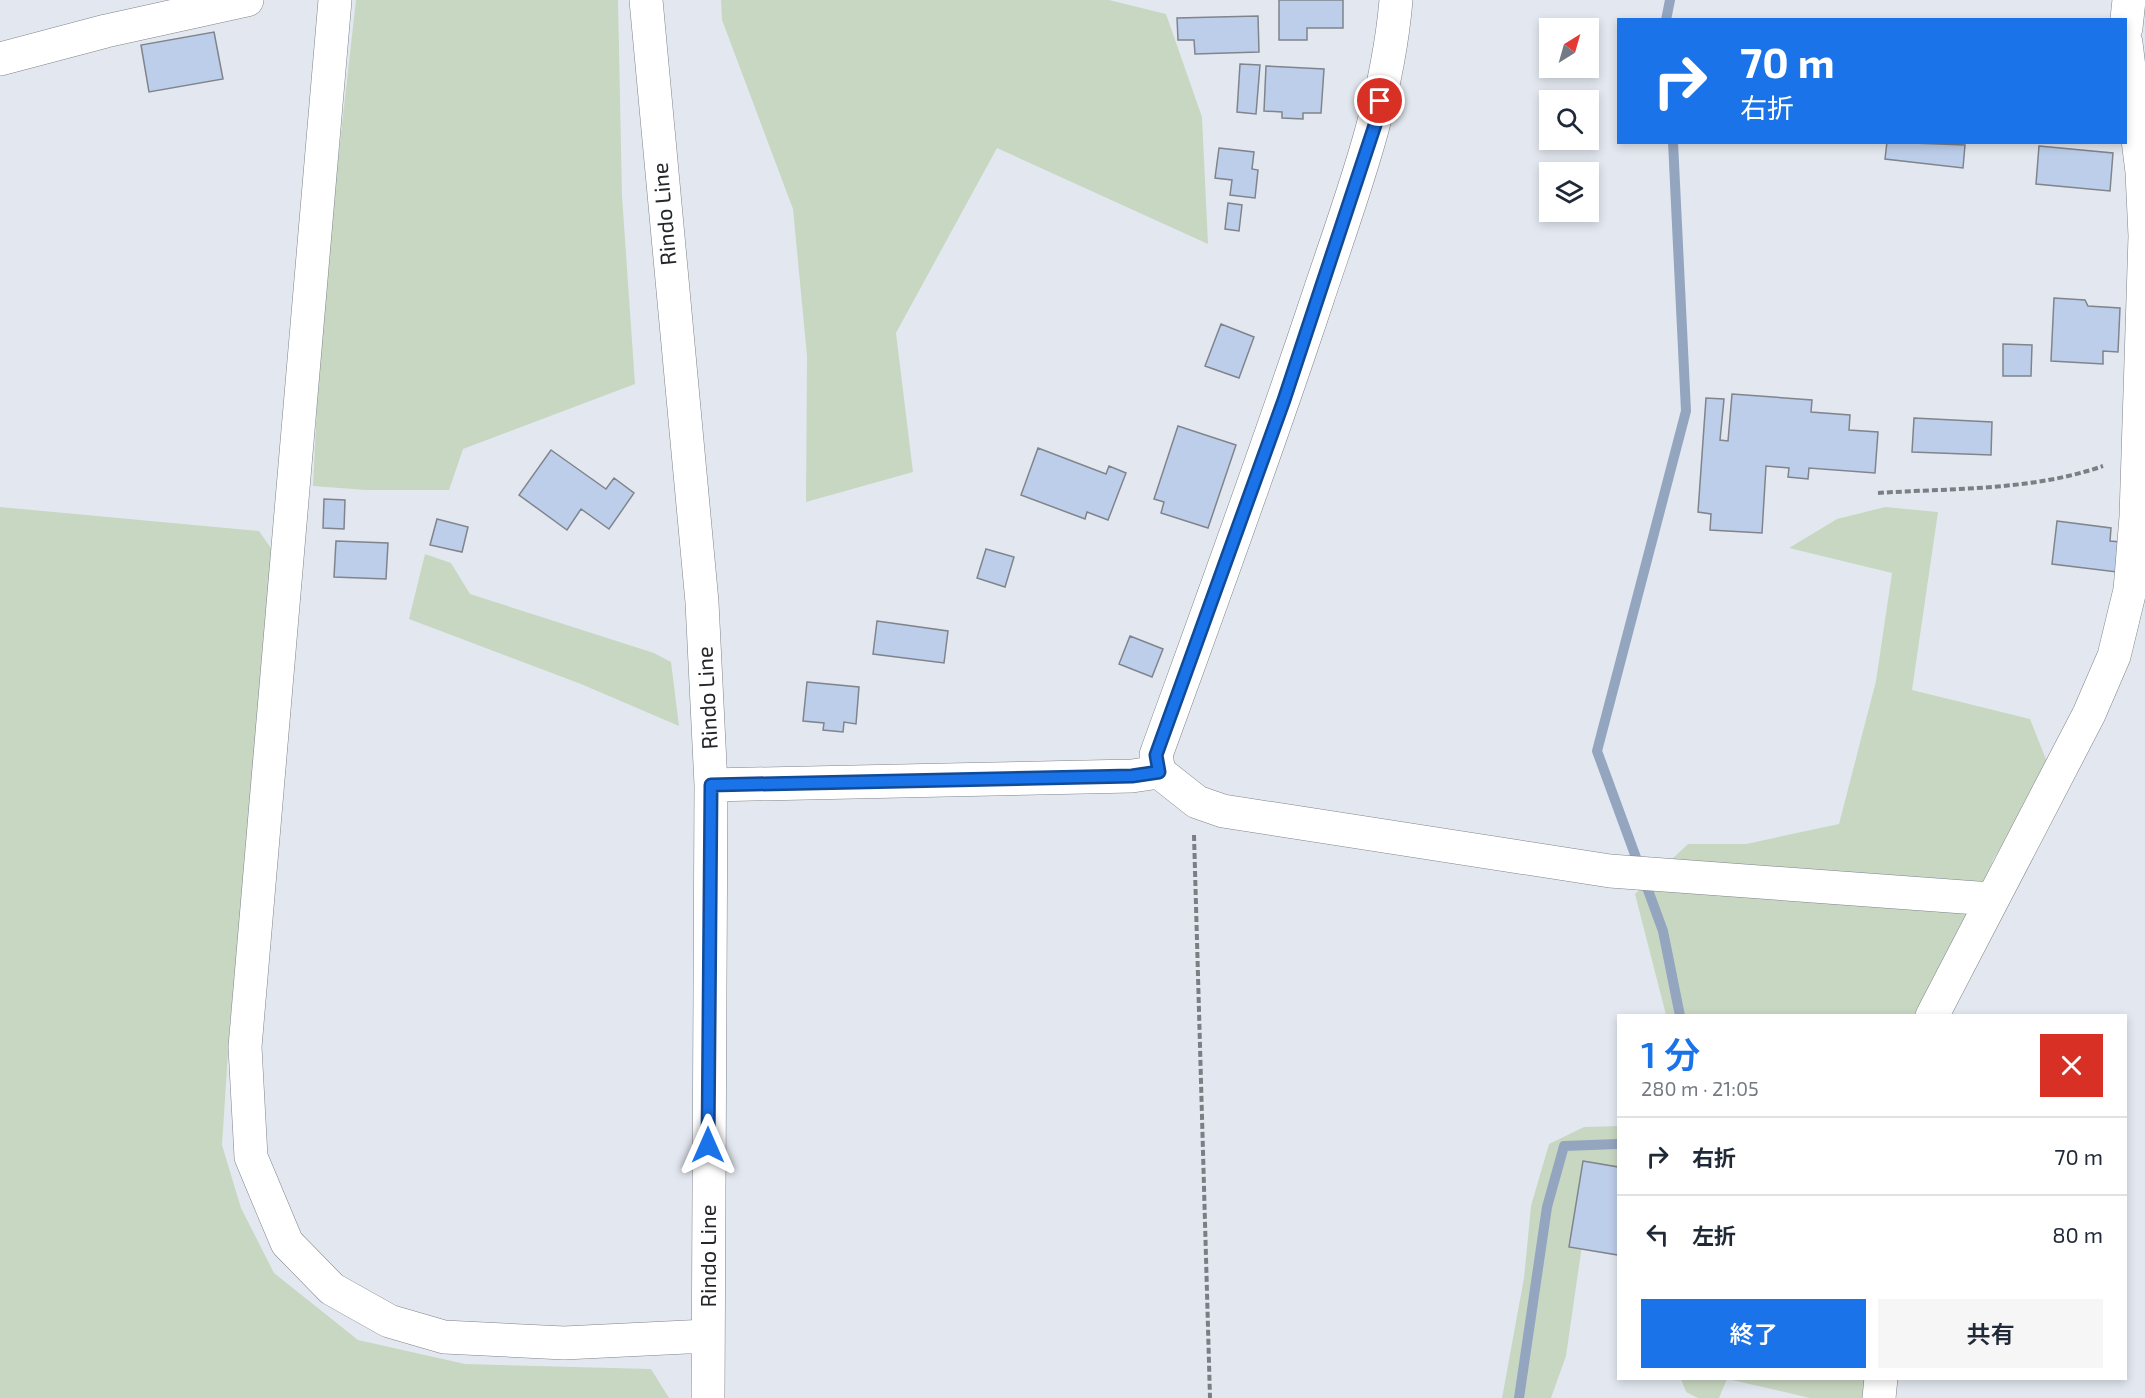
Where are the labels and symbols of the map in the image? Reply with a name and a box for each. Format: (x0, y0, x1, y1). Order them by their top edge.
north arrow (1539, 18, 1599, 78)
pin (1354, 75, 1405, 126)
street label: Rindo Line (646, 162, 680, 267)
street label: Rindo Line (690, 646, 722, 750)
position arrow (676, 1113, 740, 1177)
street label: Rindo Line (694, 1204, 720, 1308)

